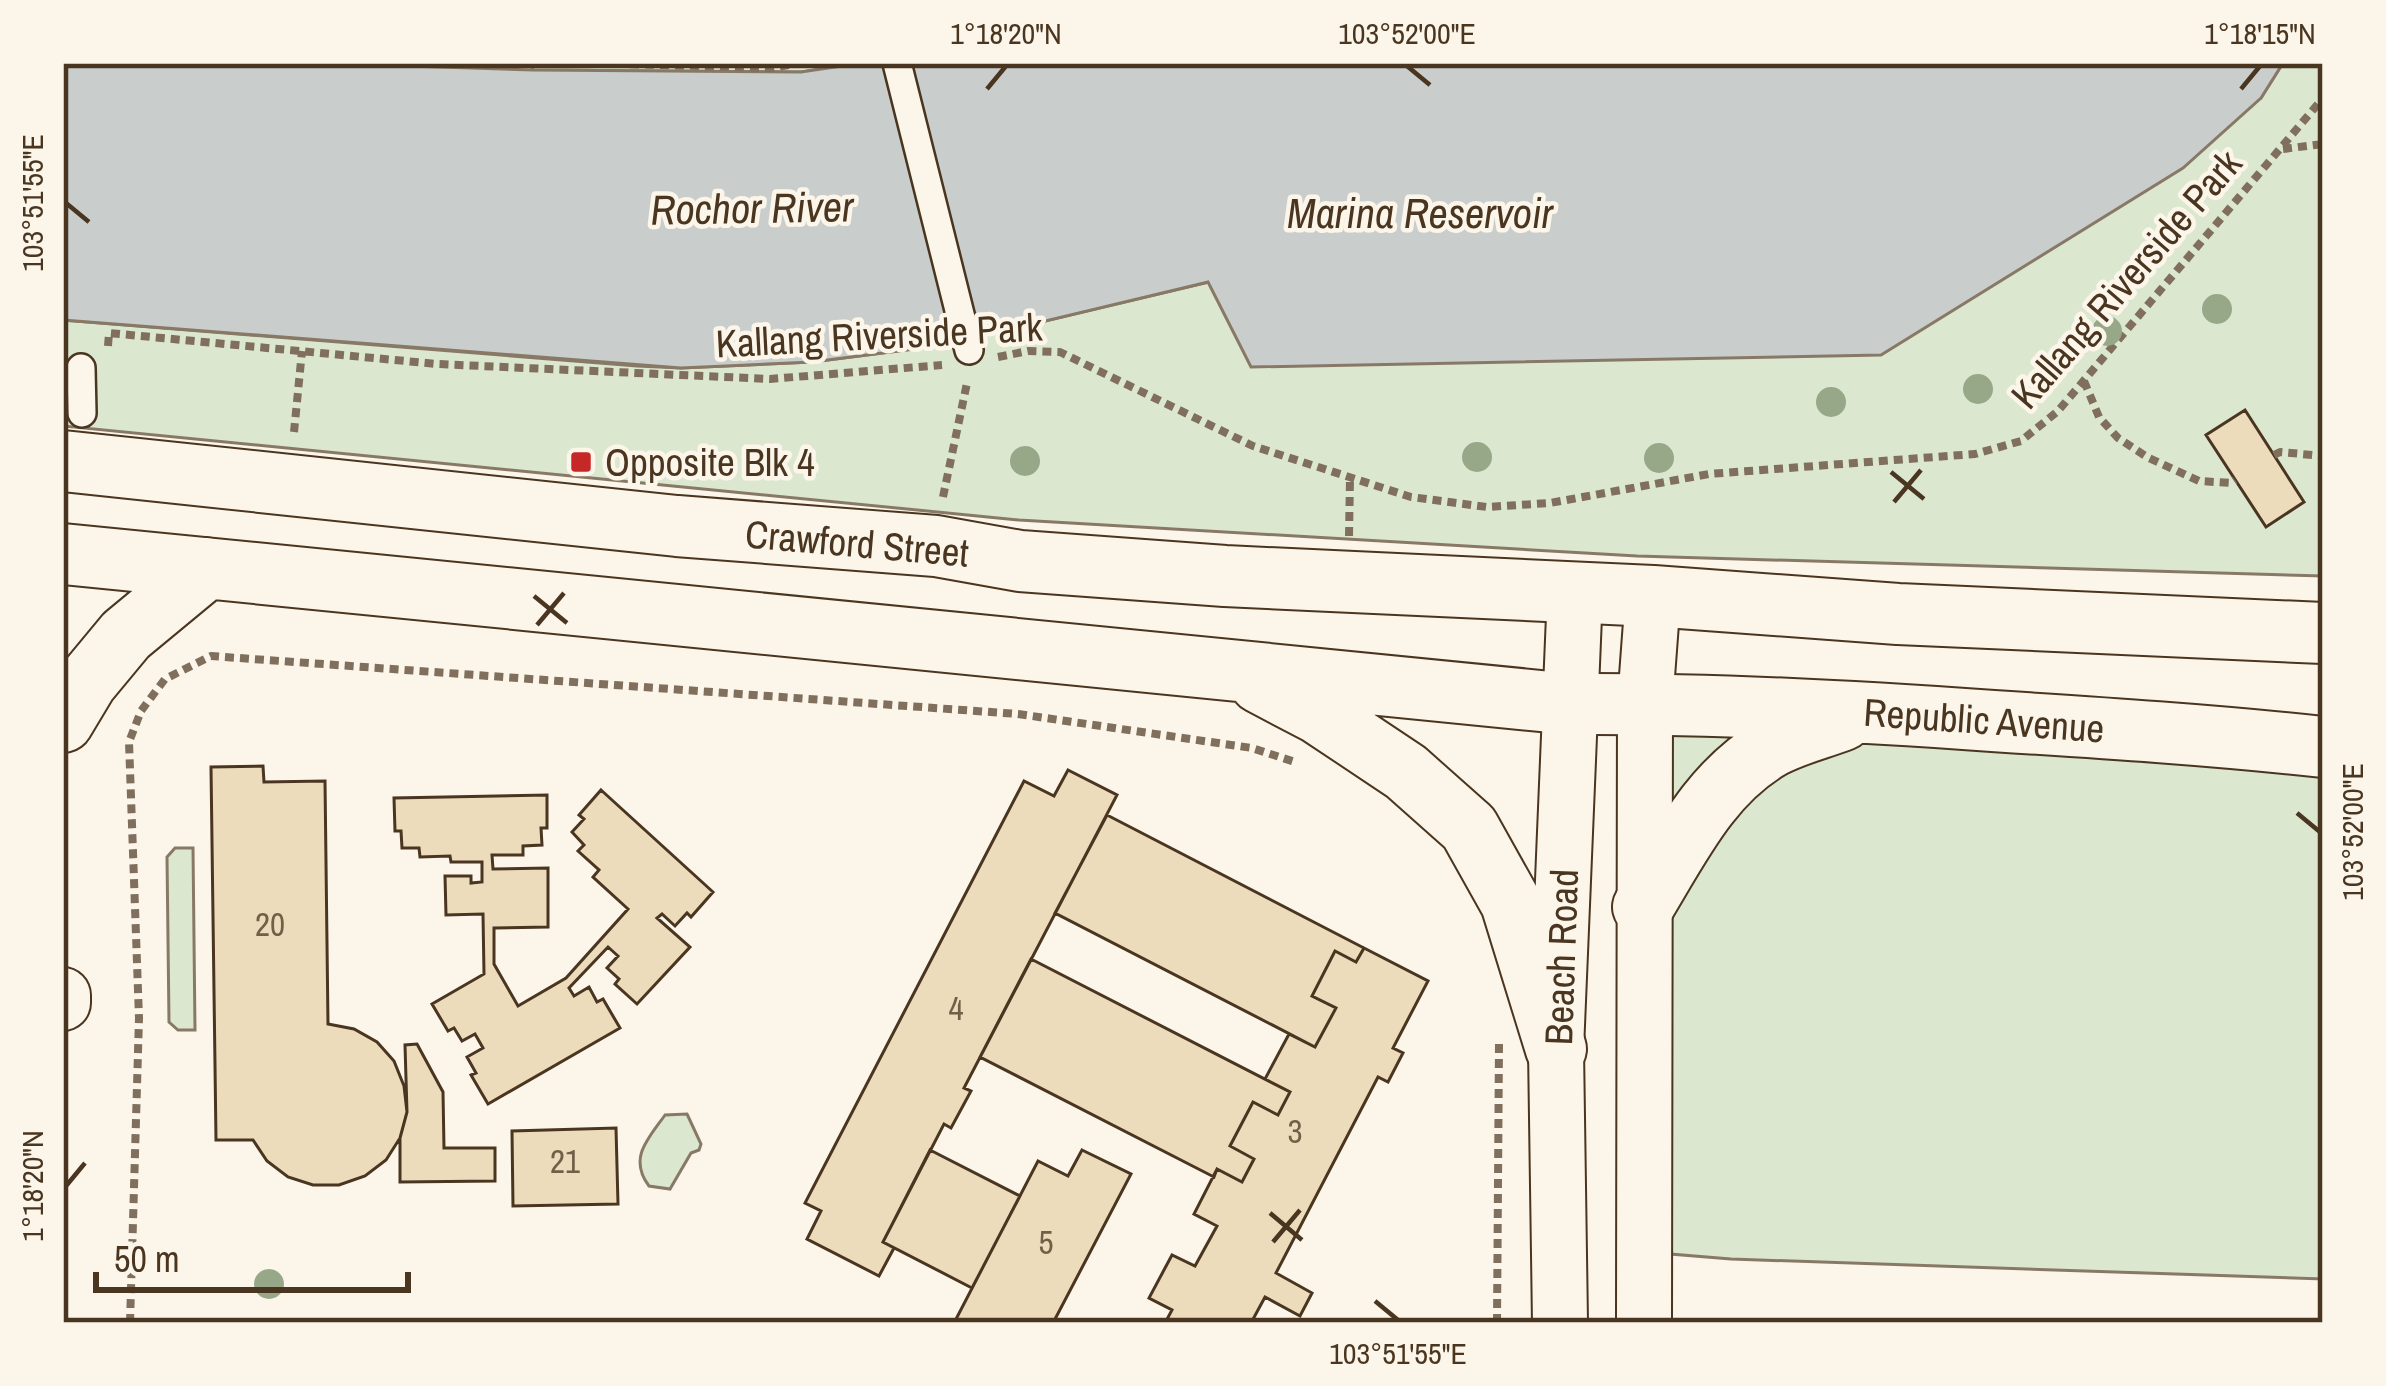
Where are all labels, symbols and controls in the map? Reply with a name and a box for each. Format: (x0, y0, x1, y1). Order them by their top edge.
text: 1°18'20"N (950, 13, 1062, 53)
text: 103°52'00"E (1338, 13, 1476, 53)
text: 1°18'15"N (2204, 13, 2316, 53)
text: 103°51'55"E (12, 134, 52, 272)
street label: Kallang Riverside Park (1999, 138, 2254, 419)
water label: Rochor River (650, 178, 855, 238)
water label: Marina Reservoir (1287, 185, 1555, 241)
street label: Kallang Riverside Park (714, 300, 1045, 370)
place label: Opposite Blk 4 (605, 436, 815, 488)
marker: Opposite Blk 4 (568, 449, 594, 475)
street label: Crawford Street (743, 507, 971, 579)
street label: Republic Avenue (1862, 686, 2106, 754)
text: 103°52'00"E (2332, 763, 2372, 901)
street label: Beach Road (1532, 868, 1590, 1046)
house number: 20 (255, 902, 285, 946)
house number: 4 (948, 986, 964, 1030)
house number: 3 (1287, 1109, 1303, 1153)
text: 1°18'20"N (12, 1130, 52, 1242)
house number: 21 (550, 1139, 580, 1183)
scale bar (96, 1218, 408, 1292)
house number: 5 (1038, 1220, 1054, 1264)
text: 50 m (114, 1235, 180, 1283)
text: 103°51'55"E (1329, 1333, 1467, 1373)

